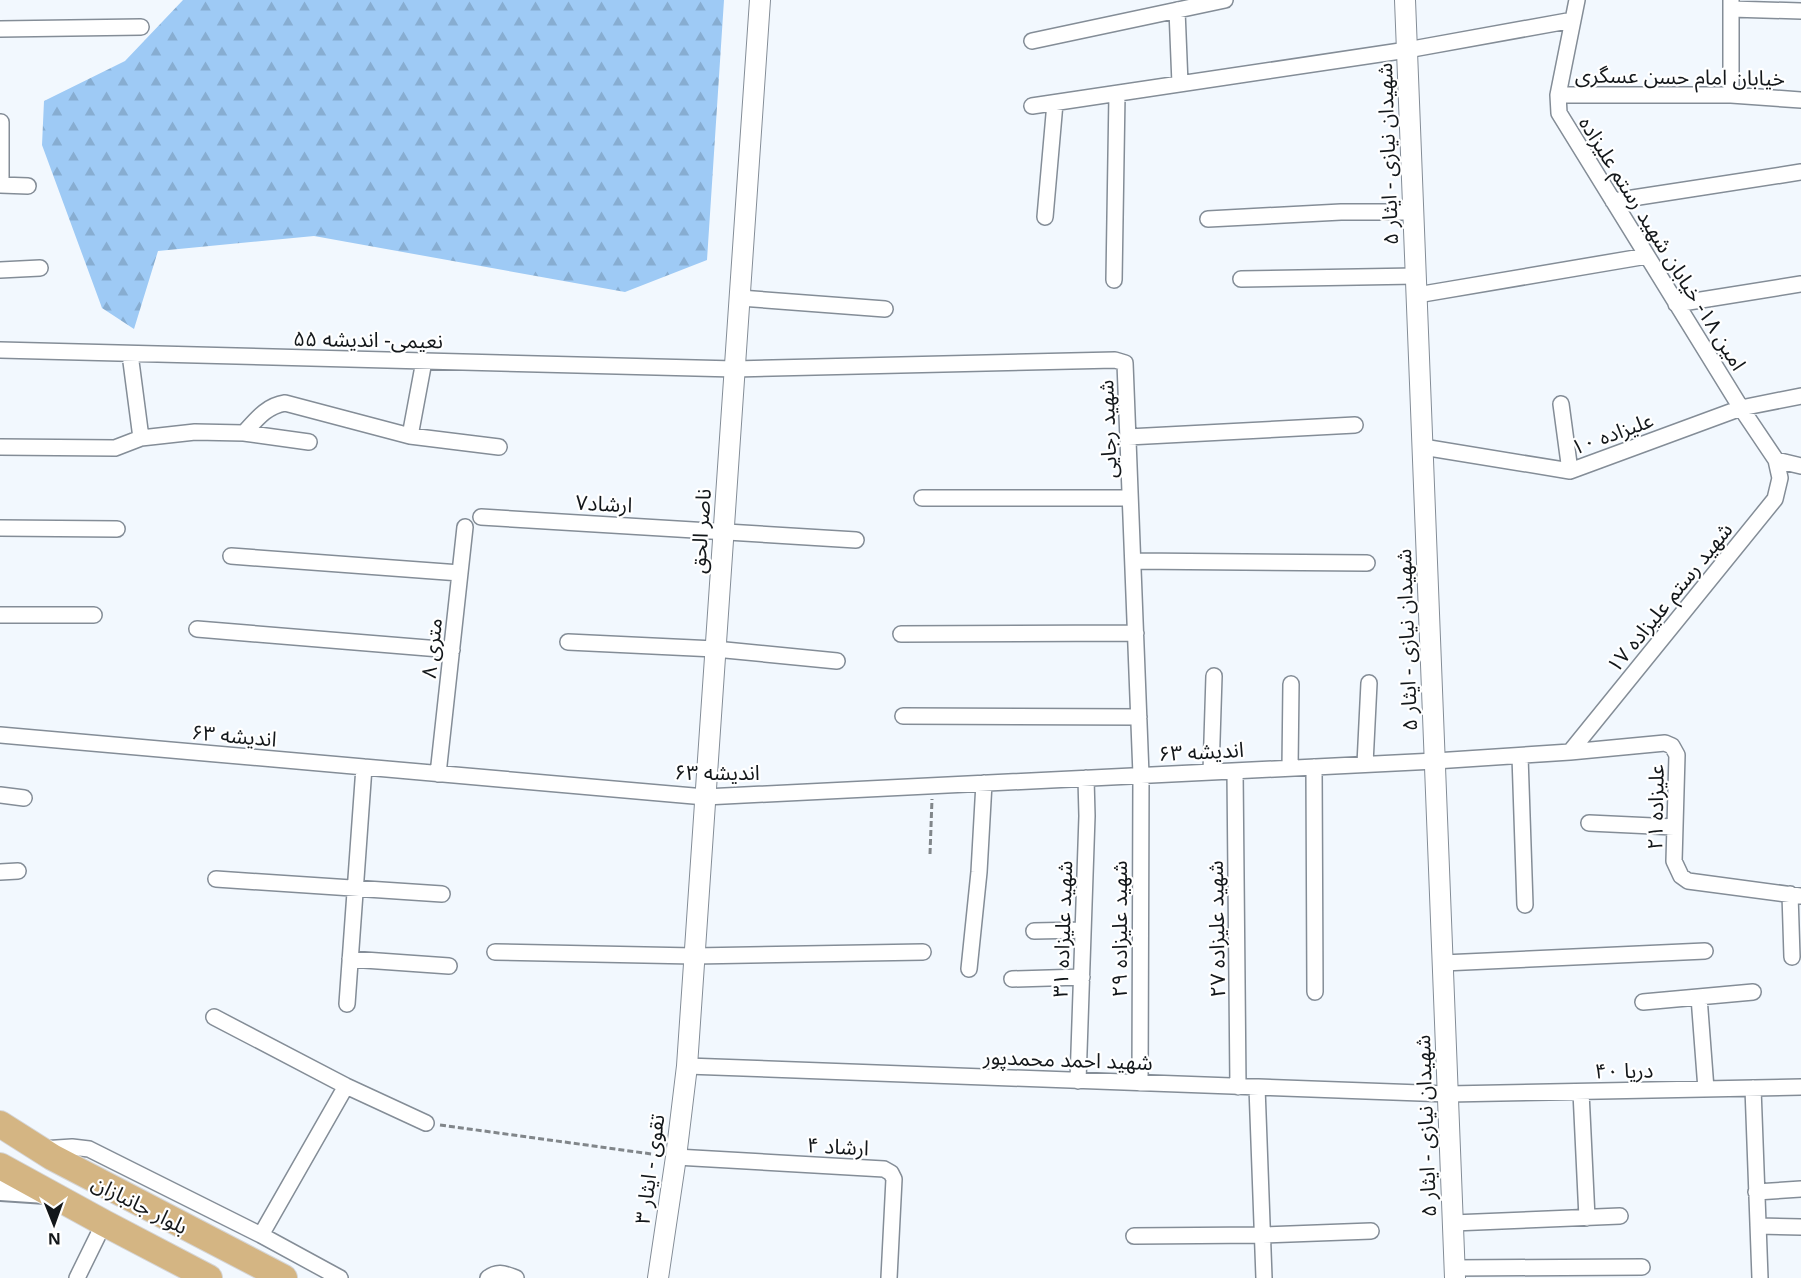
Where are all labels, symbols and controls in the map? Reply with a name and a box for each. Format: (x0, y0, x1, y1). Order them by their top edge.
street label: خیابان امام حسن عسگری (1575, 60, 1785, 95)
street label: شهیدان نیازی - ایثار ۵ (1370, 62, 1404, 246)
street label: امین ۱۸- خيابان شهيد رستم عليزاده (1571, 110, 1753, 377)
street label: نعیمی- اندیشه ۵۵ (293, 324, 443, 354)
street label: شهید رجایی (1091, 379, 1123, 479)
street label: علیزاده ۱۰ (1567, 405, 1657, 461)
street label: ناصر الحق (683, 487, 717, 575)
street label: ارشاد۷ (575, 488, 633, 518)
street label: ۱۷ شهید رستم علیزاده (1600, 516, 1740, 679)
street label: شهیدان نیازی - ایثار ۵ (1389, 548, 1423, 732)
street label: ۸ متری (414, 616, 448, 680)
street label: اندیشه ۶۳ (190, 717, 278, 753)
street label: اندیشه ۶۳ (1157, 735, 1245, 767)
street label: اندیشه ۶۳ (674, 758, 760, 786)
street label: علیزاده ۲۱ (1640, 764, 1670, 850)
street label: شهید علیزاده ۳۱ (1046, 860, 1078, 998)
street label: شهید علیزاده ۲۹ (1105, 860, 1133, 998)
street label: شهید علیزاده ۲۷ (1201, 860, 1231, 998)
street label: شهیدان نیازی - ایثار ۵ (1408, 1034, 1442, 1218)
street label: شهید احمد محمدپور (982, 1042, 1153, 1076)
street label: دریا ۴۰ (1594, 1055, 1654, 1085)
street label: تقوی - ایثار ۳ (627, 1112, 671, 1226)
street label: ارشاد ۴ (806, 1130, 870, 1162)
street label: بلوار جانبازان (87, 1168, 193, 1240)
north arrow (24, 1194, 84, 1254)
text: N (48, 1228, 61, 1250)

